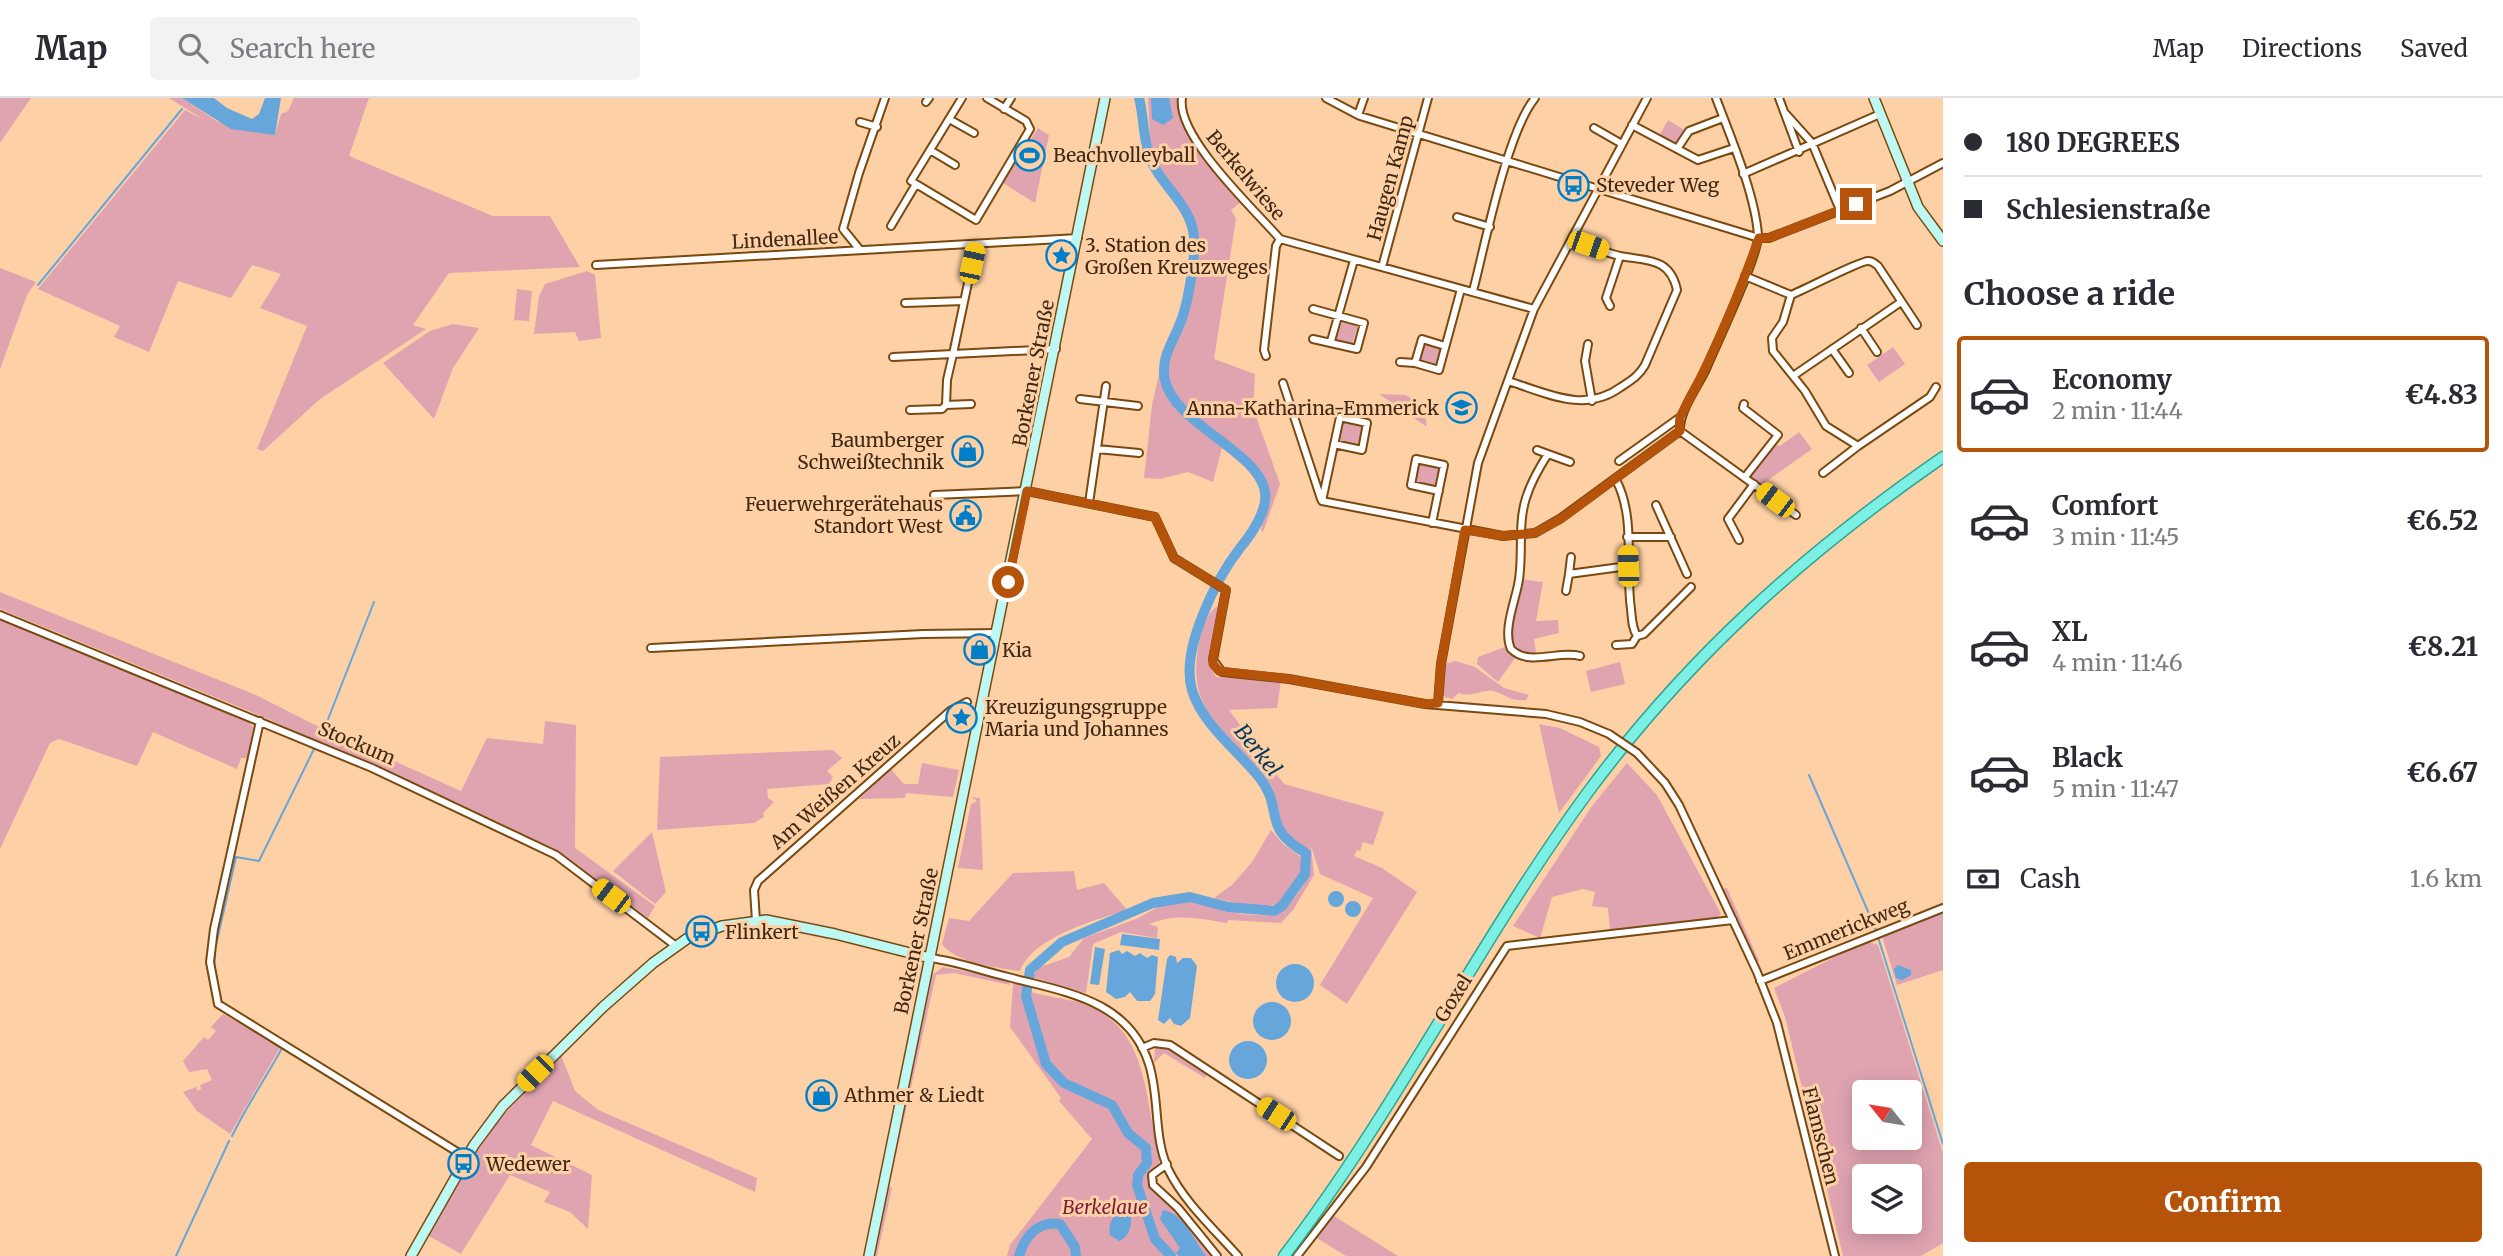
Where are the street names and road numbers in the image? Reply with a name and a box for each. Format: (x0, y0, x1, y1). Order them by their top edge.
street label: Haugen Kamp (1362, 113, 1418, 243)
street label: Berkelwiese (1201, 125, 1291, 225)
street label: Lindenallee (731, 224, 839, 254)
street label: Borkener Straße (1007, 297, 1059, 448)
street label: Stockum (315, 716, 399, 770)
street label: Am Weißen Kreuz (764, 728, 905, 855)
street label: Borkener Straße (889, 866, 943, 1016)
street label: Emmerickweg (1780, 893, 1913, 965)
street label: Goxel (1429, 970, 1477, 1026)
street label: Flamschen (1797, 1084, 1845, 1188)

